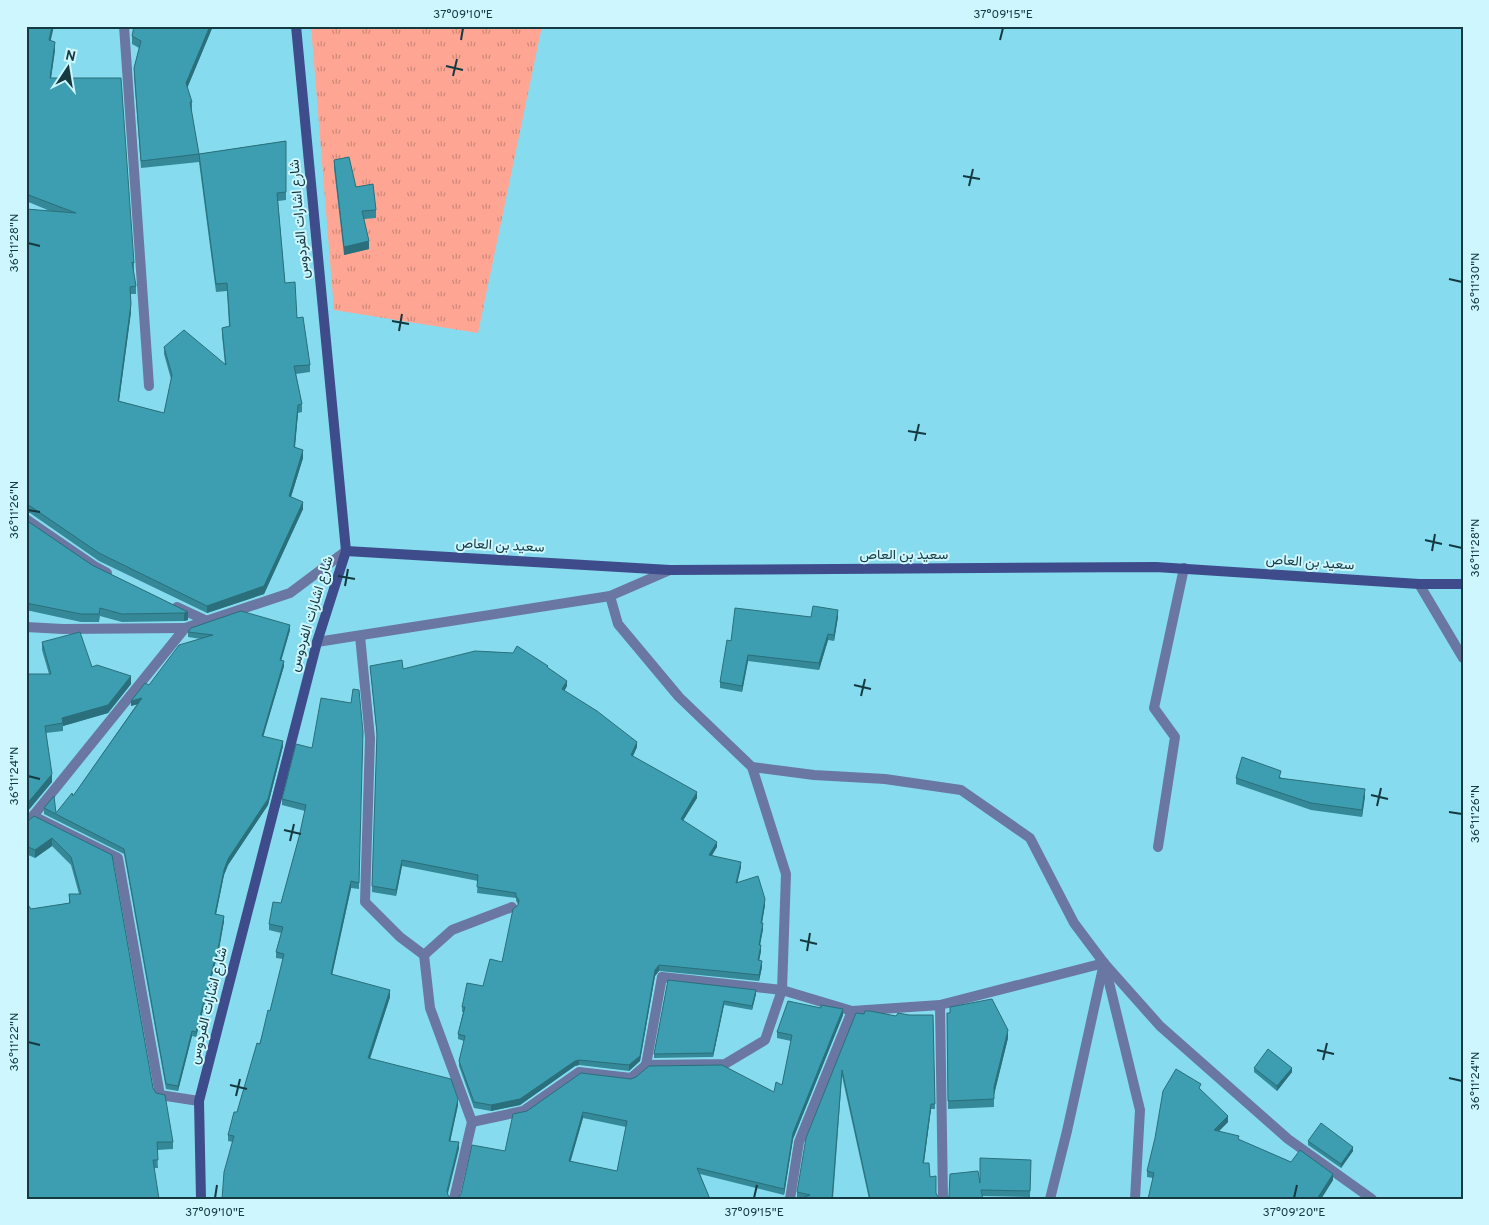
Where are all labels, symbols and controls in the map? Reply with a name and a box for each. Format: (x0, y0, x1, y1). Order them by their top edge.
text: 37°09'10"E (433, 7, 493, 23)
text: 37°09'15"E (973, 7, 1033, 23)
north arrow (42, 42, 92, 92)
text: N (64, 47, 77, 66)
street label: شارع اشارات الفردوس (286, 158, 315, 280)
text: 36°11'28"N (7, 214, 23, 272)
text: 36°11'30"N (1468, 253, 1484, 311)
text: 36°11'26"N (7, 481, 23, 539)
text: 36°11'28"N (1468, 519, 1484, 577)
street label: سعيد بن العاص (455, 535, 545, 557)
street label: سعيد بن العاص (860, 547, 948, 564)
street label: سعيد بن العاص (1265, 551, 1355, 575)
street label: شارع اشارات الفردوس (286, 554, 339, 674)
text: 36°11'24"N (7, 747, 23, 805)
text: 36°11'26"N (1468, 785, 1484, 843)
street label: شارع اشارات الفردوس (186, 946, 233, 1067)
text: 36°11'22"N (7, 1013, 23, 1071)
text: 36°11'24"N (1468, 1052, 1484, 1110)
text: 37°09'10"E (185, 1205, 245, 1221)
text: 37°09'15"E (724, 1205, 784, 1221)
text: 37°09'20"E (1263, 1205, 1325, 1221)

